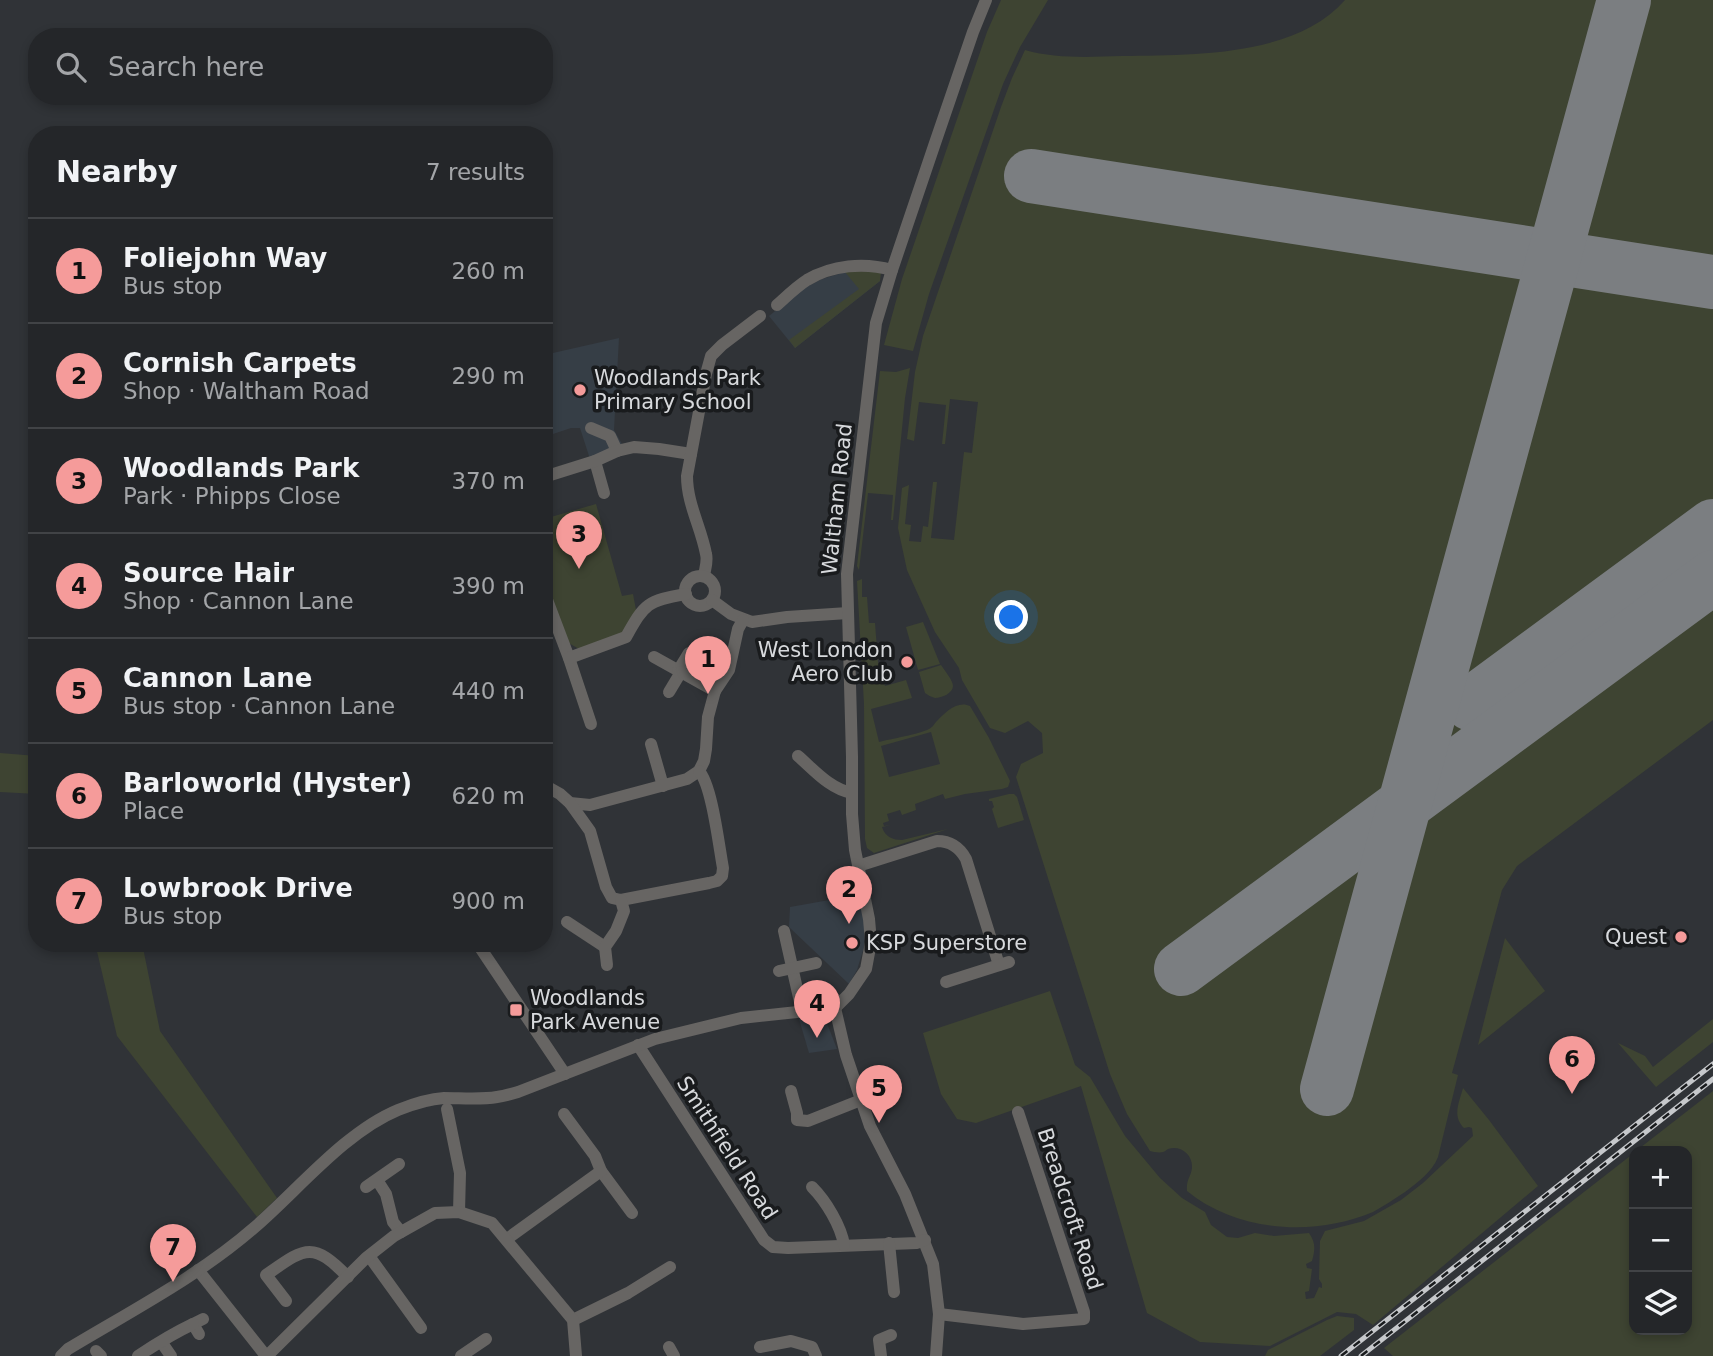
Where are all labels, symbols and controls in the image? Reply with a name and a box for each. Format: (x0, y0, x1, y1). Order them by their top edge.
search box (28, 28, 553, 105)
icon: search (52, 48, 90, 86)
text: Search here (108, 52, 264, 82)
text: Nearby (56, 154, 178, 189)
text: 7 results (426, 159, 525, 185)
text: Foliejohn Way (123, 243, 327, 273)
text: 1 (71, 258, 87, 284)
text: 260 m (451, 258, 525, 284)
text: Bus stop (123, 273, 222, 299)
text: Cornish Carpets (123, 348, 357, 378)
text: 2 (71, 363, 87, 389)
text: 290 m (451, 363, 525, 389)
place label: Woodlands Park Primary School (594, 366, 762, 414)
text: Shop · Waltham Road (123, 378, 370, 404)
marker: Woodlands Park Primary School (572, 382, 588, 398)
street label: Waltham Road (817, 422, 857, 576)
text: Woodlands Park (123, 453, 359, 483)
text: 3 (71, 468, 87, 494)
text: 370 m (451, 468, 525, 494)
text: Park · Phipps Close (123, 483, 341, 509)
pin: 3 (556, 511, 602, 569)
text: Source Hair (123, 558, 294, 588)
text: 4 (71, 573, 87, 599)
text: 390 m (451, 573, 525, 599)
text: Shop · Cannon Lane (123, 588, 354, 614)
your location (994, 600, 1028, 634)
pin: 1 (685, 636, 731, 694)
place label: West London Aero Club (758, 638, 893, 686)
marker: West London Aero Club (899, 654, 915, 670)
text: Cannon Lane (123, 663, 312, 693)
text: 5 (71, 678, 87, 704)
text: 440 m (451, 678, 525, 704)
text: Bus stop · Cannon Lane (123, 693, 395, 719)
text: Barloworld (Hyster) (123, 768, 412, 798)
text: 6 (71, 783, 87, 809)
text: 620 m (451, 783, 525, 809)
text: Place (123, 798, 184, 824)
pin: 2 (826, 866, 872, 924)
text: Lowbrook Drive (123, 873, 353, 903)
text: 7 (71, 888, 87, 914)
text: 900 m (451, 888, 525, 914)
text: Bus stop (123, 903, 222, 929)
place label: Quest (1605, 925, 1667, 949)
marker: Quest (1673, 929, 1689, 945)
place label: KSP Superstore (866, 931, 1027, 955)
marker: KSP Superstore (844, 935, 860, 951)
pin: 4 (794, 980, 840, 1038)
place label: Woodlands Park Avenue (530, 986, 660, 1034)
marker: Woodlands Park Avenue (508, 1002, 524, 1018)
pin: 6 (1549, 1036, 1595, 1094)
pin: 5 (856, 1065, 902, 1123)
street label: Smithfield Road (672, 1072, 782, 1224)
street label: Breadcroft Road (1032, 1125, 1108, 1293)
map controls (1629, 1146, 1692, 1335)
button: + (1629, 1146, 1692, 1209)
button: − (1629, 1209, 1692, 1272)
pin: 7 (150, 1224, 196, 1282)
button: layers (1629, 1272, 1692, 1335)

